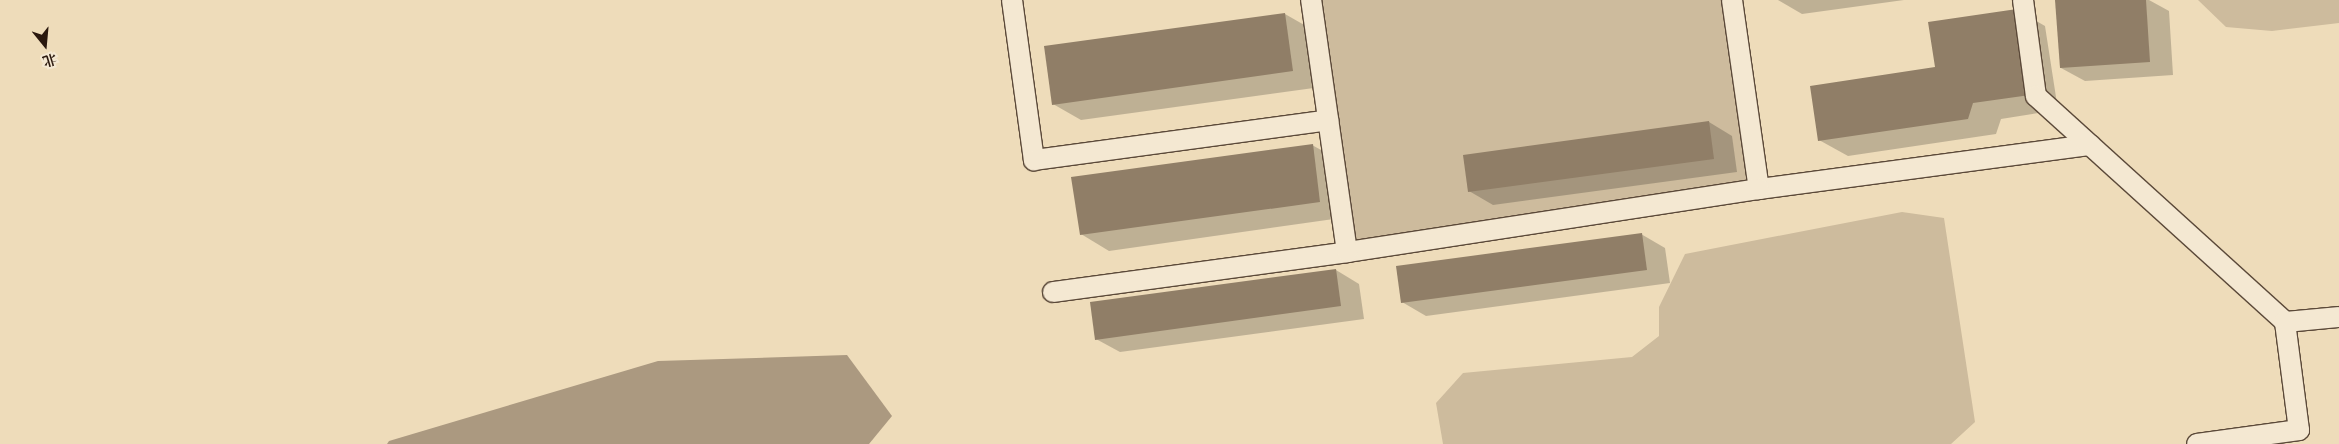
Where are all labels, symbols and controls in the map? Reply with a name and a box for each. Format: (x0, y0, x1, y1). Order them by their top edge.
north arrow (20, 20, 70, 70)
text: 北 (40, 49, 59, 71)

